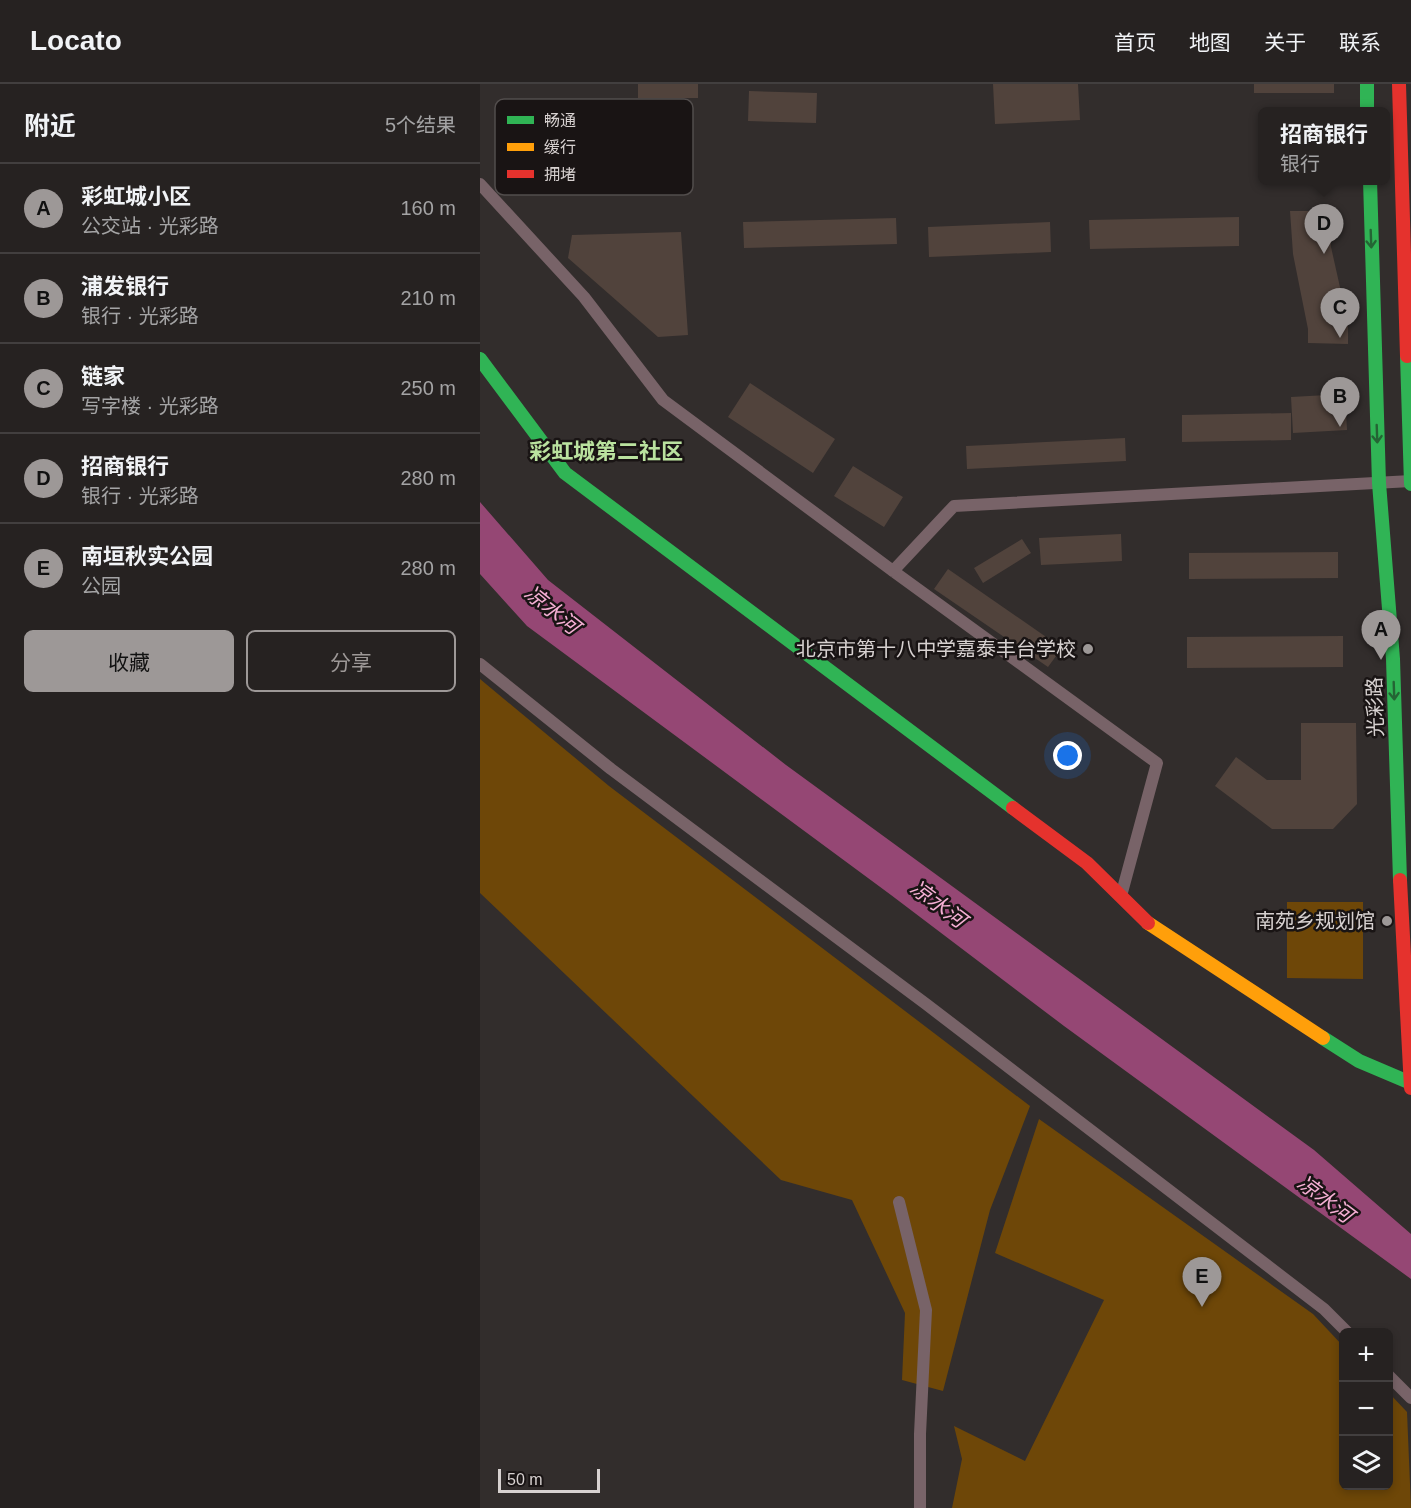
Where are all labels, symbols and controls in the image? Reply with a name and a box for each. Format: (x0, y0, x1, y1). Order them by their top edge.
text: Locato (30, 25, 122, 56)
text: 首页 (1114, 31, 1156, 54)
text: 地图 (1189, 31, 1231, 54)
text: 关于 (1264, 31, 1306, 54)
text: 联系 (1339, 31, 1381, 54)
legend (495, 99, 693, 195)
popup (1258, 107, 1390, 185)
text: 附近 (24, 111, 76, 141)
text: 畅通 (544, 112, 576, 129)
text: 5个结果 (385, 114, 456, 136)
text: 招商银行 (1280, 122, 1368, 147)
text: 缓行 (544, 139, 576, 156)
text: 银行 (1280, 153, 1320, 175)
text: 拥堵 (544, 166, 576, 183)
text: 彩虹城小区 (81, 184, 191, 209)
text: A (36, 197, 51, 219)
text: 160 m (400, 197, 456, 219)
pin: D (1304, 204, 1344, 254)
text: 公交站 · 光彩路 (81, 215, 219, 237)
one-way arrow (1366, 228, 1377, 248)
text: 浦发银行 (81, 274, 169, 299)
text: B (36, 287, 51, 309)
text: 210 m (400, 287, 456, 309)
pin: C (1320, 288, 1360, 338)
text: 银行 · 光彩路 (81, 305, 199, 327)
text: 链家 (81, 364, 125, 389)
text: C (36, 377, 51, 399)
text: 250 m (400, 377, 456, 399)
pin: B (1320, 378, 1360, 427)
text: 写字楼 · 光彩路 (81, 395, 219, 417)
one-way arrow (1372, 423, 1383, 443)
district label: 彩虹城第二社区 (529, 439, 683, 464)
text: 招商银行 (81, 454, 169, 479)
text: D (36, 467, 51, 489)
text: 280 m (400, 467, 456, 489)
text: 银行 · 光彩路 (81, 485, 199, 507)
text: 南垣秋实公园 (81, 544, 213, 569)
text: E (37, 557, 50, 579)
text: 280 m (400, 557, 456, 579)
text: 公园 (81, 575, 121, 597)
water label: 凉水河 (521, 581, 587, 641)
pin: A (1362, 610, 1400, 660)
button: 收藏 (24, 630, 234, 692)
button: 分享 (246, 630, 456, 692)
place label: 北京市第十八中学嘉泰丰台学校 (796, 638, 1076, 660)
marker: 北京市第十八中学嘉泰丰台学校 (1081, 642, 1095, 656)
street label: 光彩路 (1363, 677, 1387, 737)
one-way arrow (1388, 681, 1399, 701)
your location (1053, 741, 1082, 770)
water label: 凉水河 (906, 875, 974, 934)
place label: 南苑乡规划馆 (1255, 910, 1375, 932)
marker: 南苑乡规划馆 (1380, 914, 1394, 928)
water label: 凉水河 (1293, 1170, 1361, 1229)
pin: E (1182, 1258, 1222, 1307)
map controls (1339, 1328, 1393, 1490)
button: + (1339, 1328, 1393, 1382)
button: − (1339, 1382, 1393, 1436)
button: layers (1339, 1436, 1393, 1490)
scale bar (498, 1466, 600, 1494)
text: 50 m (507, 1471, 543, 1488)

